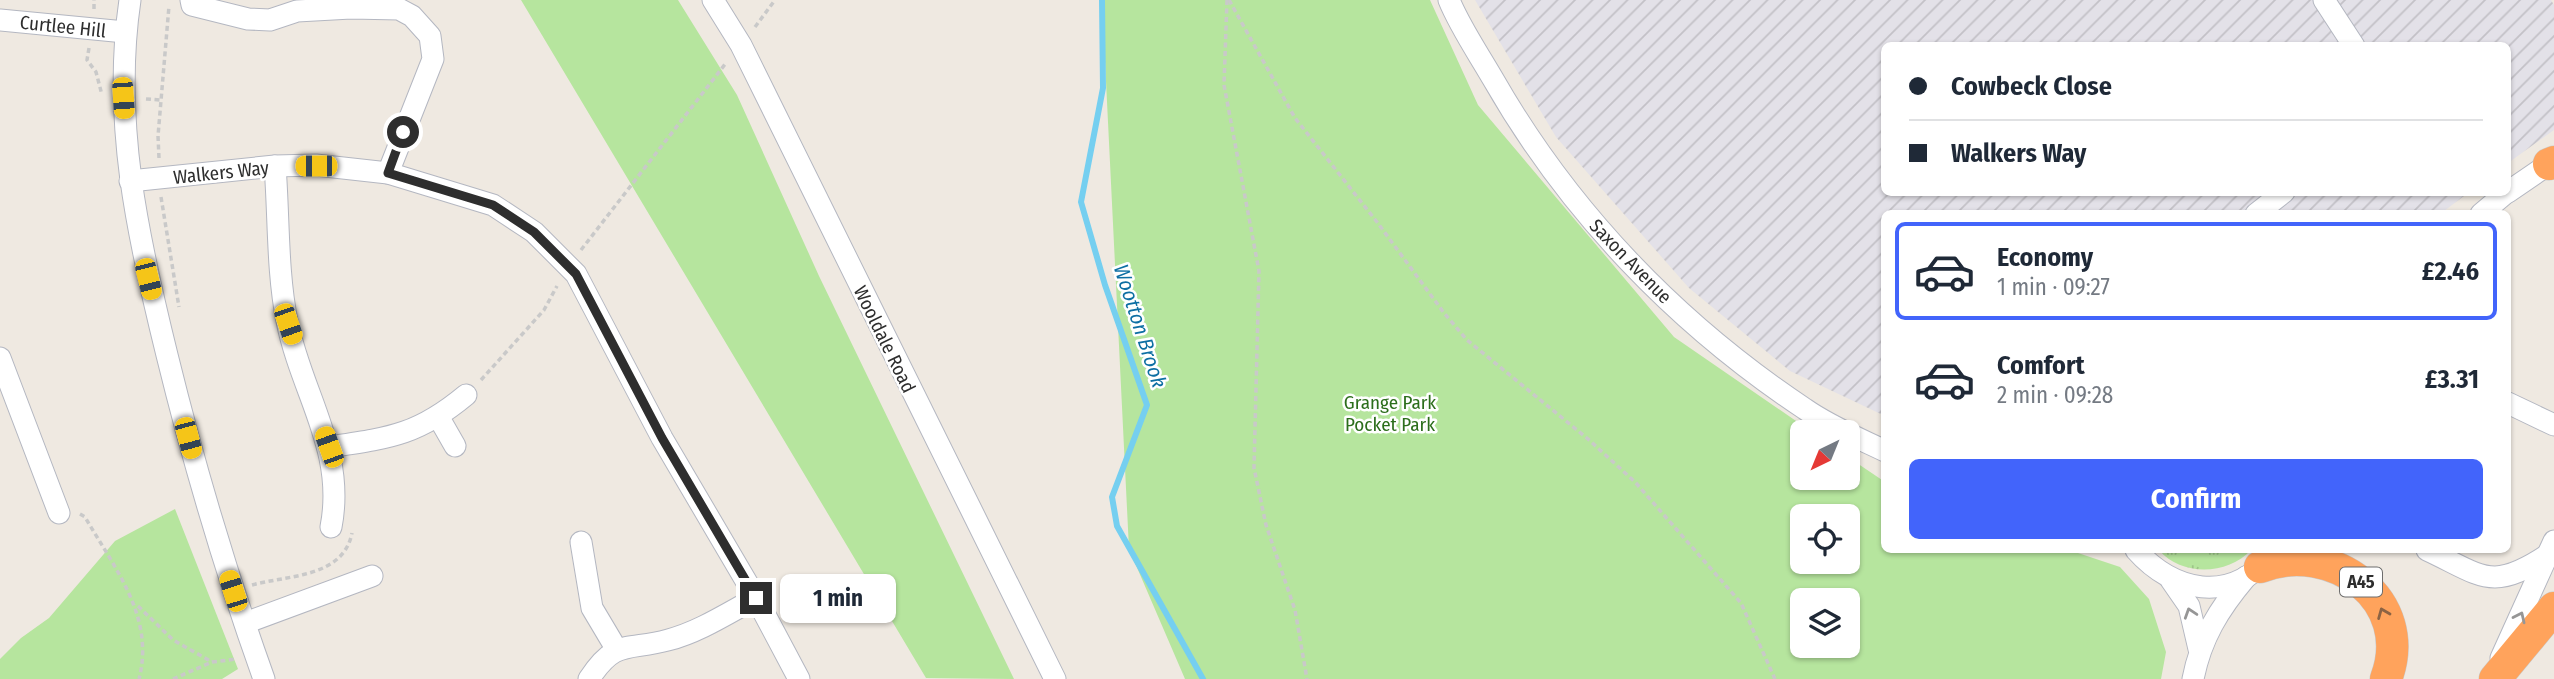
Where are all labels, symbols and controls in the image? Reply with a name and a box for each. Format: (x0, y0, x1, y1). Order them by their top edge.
street label: Curtlee Hill (19, 11, 107, 42)
text: Cowbeck Close (1951, 71, 2112, 102)
car (112, 76, 135, 120)
route start (387, 116, 419, 148)
text: Walkers Way (1951, 138, 2086, 169)
street label: Walkers Way (172, 156, 270, 189)
car (296, 156, 338, 177)
street label: Saxon Avenue (1585, 214, 1677, 308)
icon: car (1913, 240, 1976, 303)
text: Economy (1997, 242, 2093, 273)
car (133, 256, 164, 302)
text: £2.46 (2422, 256, 2479, 287)
water label: Wootton Brook (1108, 261, 1172, 391)
text: 1 min · 09:27 (1997, 273, 2110, 301)
street label: Wooldale Road (849, 282, 920, 397)
car (272, 301, 305, 347)
icon: car (1913, 348, 1976, 411)
text: Comfort (1997, 350, 2085, 381)
text: £3.31 (2425, 364, 2479, 395)
text: 2 min · 09:28 (1997, 381, 2113, 409)
park label: Grange Park Pocket Park (1344, 391, 1436, 436)
car (173, 415, 204, 461)
north arrow (1790, 420, 1860, 490)
map controls (1790, 420, 1860, 658)
car (312, 424, 347, 470)
button: Confirm (1909, 459, 2483, 539)
button: locate (1790, 504, 1860, 574)
car (217, 568, 250, 614)
road number: A45 (2340, 568, 2382, 596)
callout: 1 min (780, 574, 896, 622)
route end (740, 582, 772, 614)
text: 1 min (813, 584, 863, 612)
button: layers (1790, 588, 1860, 658)
one-way arrow (2183, 607, 2198, 619)
one-way arrow (2377, 607, 2391, 620)
one-way arrow (2512, 612, 2526, 624)

